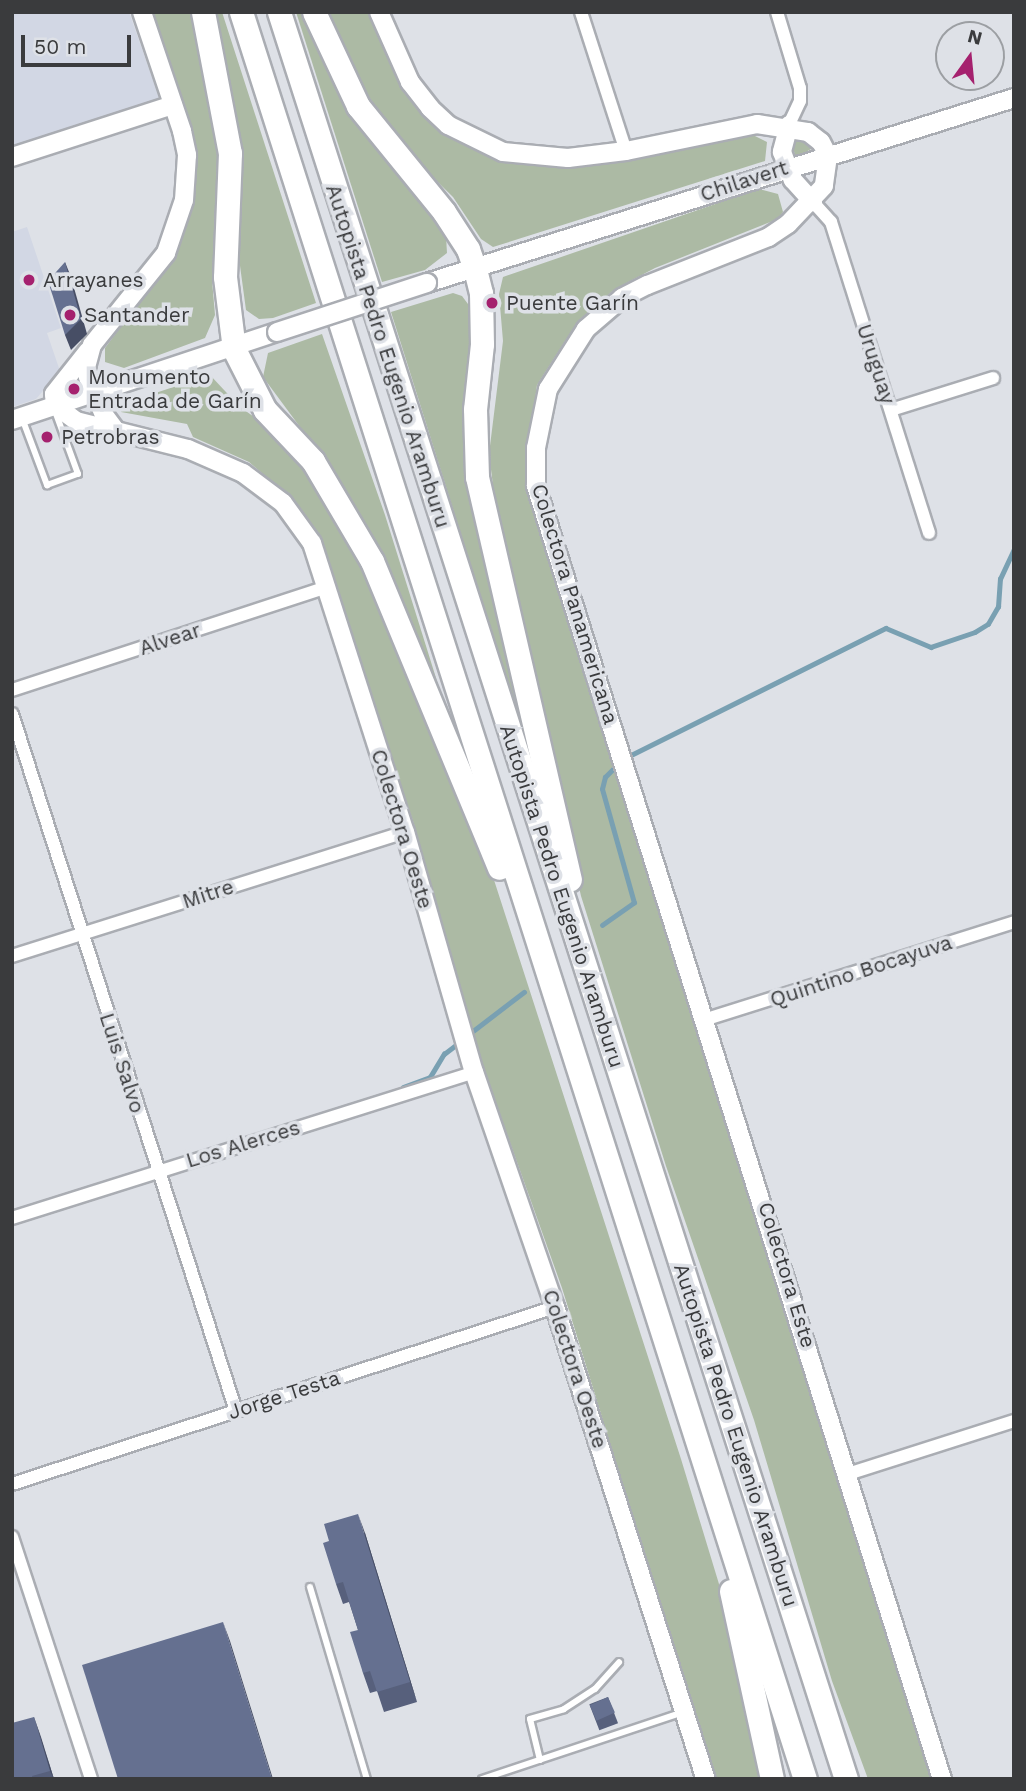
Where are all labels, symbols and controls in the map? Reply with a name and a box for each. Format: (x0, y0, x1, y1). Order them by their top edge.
scale bar (24, 21, 135, 65)
north arrow (935, 21, 1005, 91)
text: N (965, 24, 985, 50)
text: 50 m (34, 34, 86, 59)
street label: Chilavert (697, 155, 791, 207)
street label: Autopista Pedro Eugenio Aramburu (320, 180, 456, 532)
place label: Arrayanes (43, 267, 144, 293)
marker: Arrayanes (21, 272, 37, 288)
place label: Puente Garín (506, 290, 639, 316)
marker: Puente Garín (484, 295, 500, 311)
place label: Santander (84, 302, 190, 328)
marker: Santander (62, 307, 78, 323)
street label: Uruguay (851, 321, 901, 407)
place label: Monumento Entrada de Garín (88, 364, 262, 414)
marker: Monumento Entrada de Garín (66, 381, 82, 397)
place label: Petrobras (61, 424, 159, 450)
marker: Petrobras (39, 429, 55, 445)
street label: Colectora Panamericana (526, 481, 624, 727)
street label: Alvear (136, 617, 204, 661)
street label: Autopista Pedro Eugenio Aramburu (494, 720, 630, 1072)
street label: Colectora Oeste (366, 746, 438, 912)
street label: Mitre (179, 874, 237, 914)
street label: Quintino Bocayuva (767, 930, 955, 1012)
street label: Luis Salvo (94, 1010, 150, 1116)
street label: Los Alerces (183, 1115, 303, 1173)
street label: Colectora Este (753, 1199, 821, 1351)
street label: Autopista Pedro Eugenio Aramburu (668, 1259, 804, 1611)
street label: Colectora Oeste (537, 1286, 613, 1452)
street label: Jorge Testa (224, 1365, 344, 1425)

